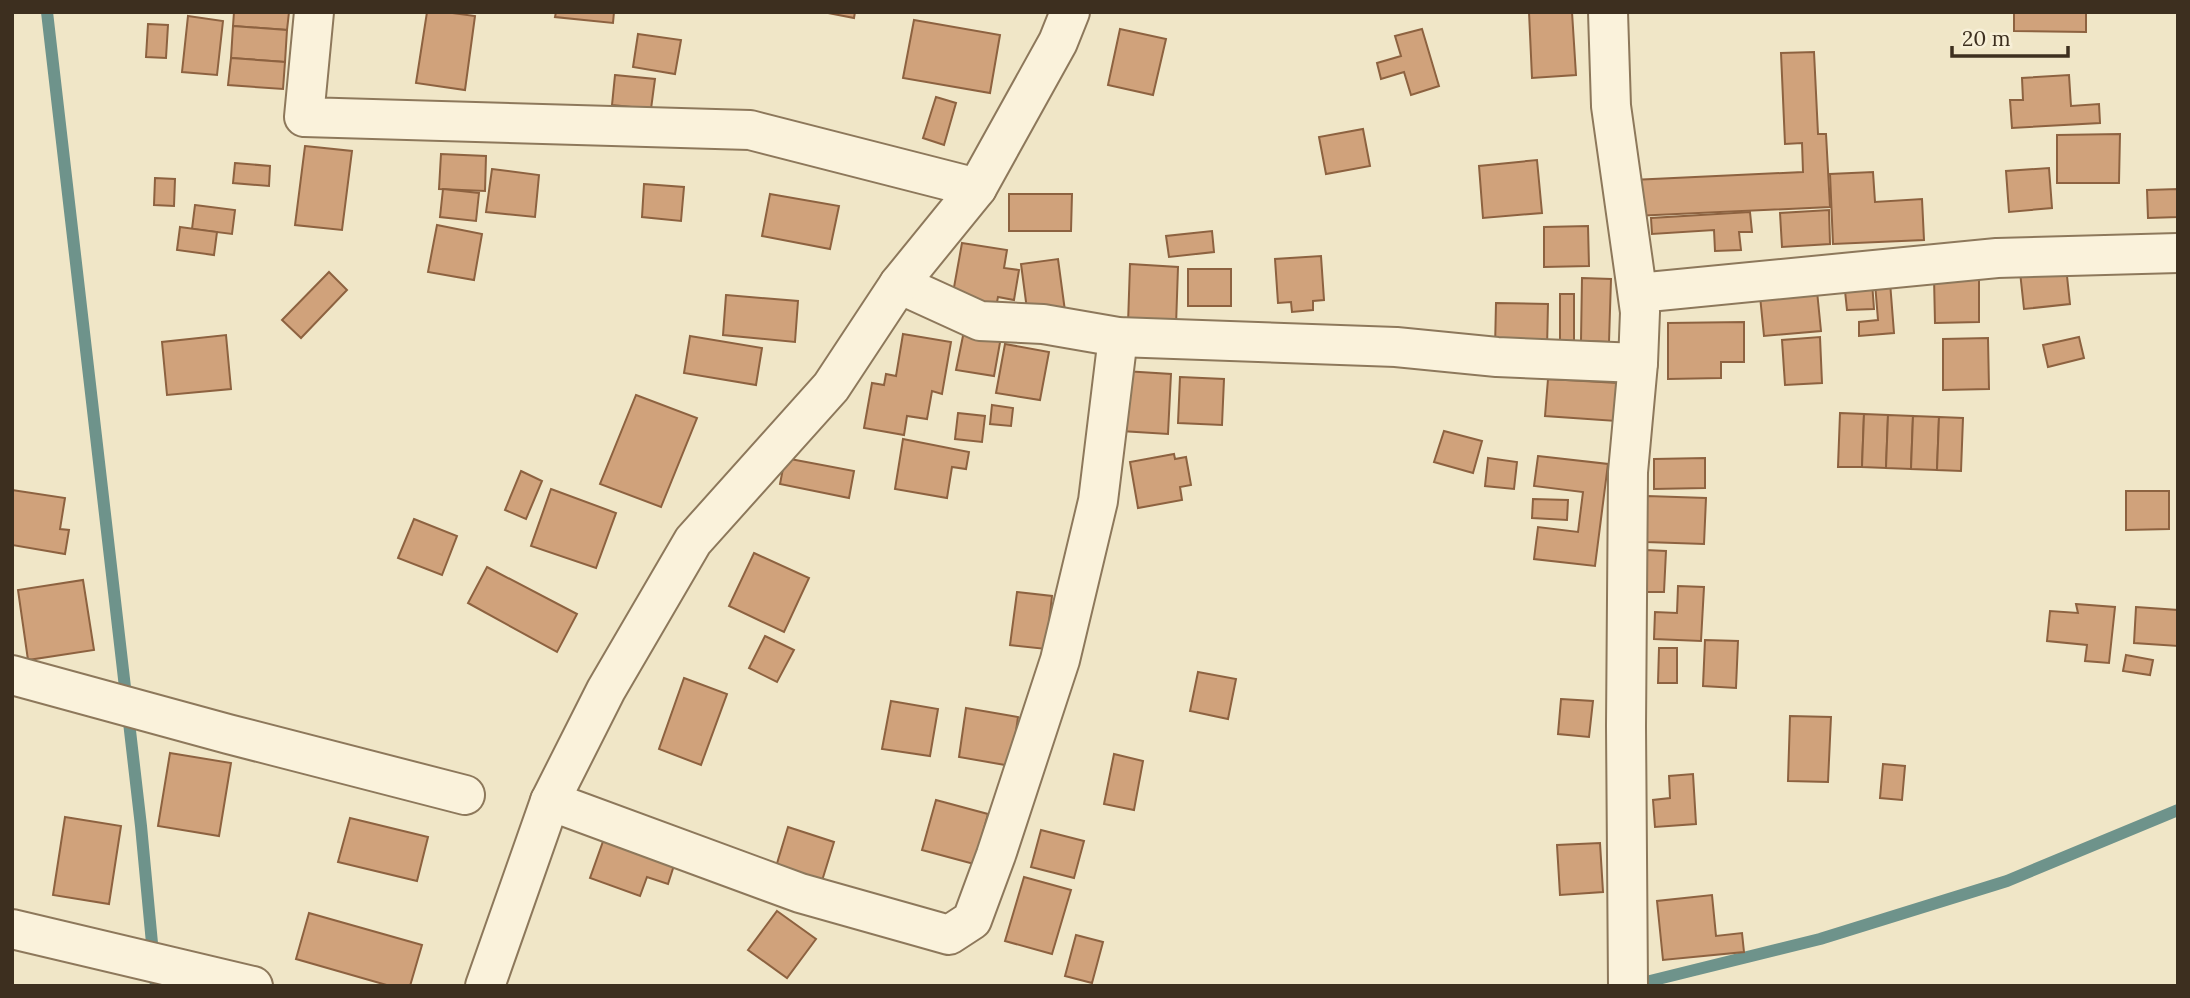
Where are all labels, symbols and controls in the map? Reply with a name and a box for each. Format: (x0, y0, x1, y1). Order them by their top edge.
scale bar (1952, 14, 2068, 58)
text: 20 m (1962, 25, 2011, 52)

